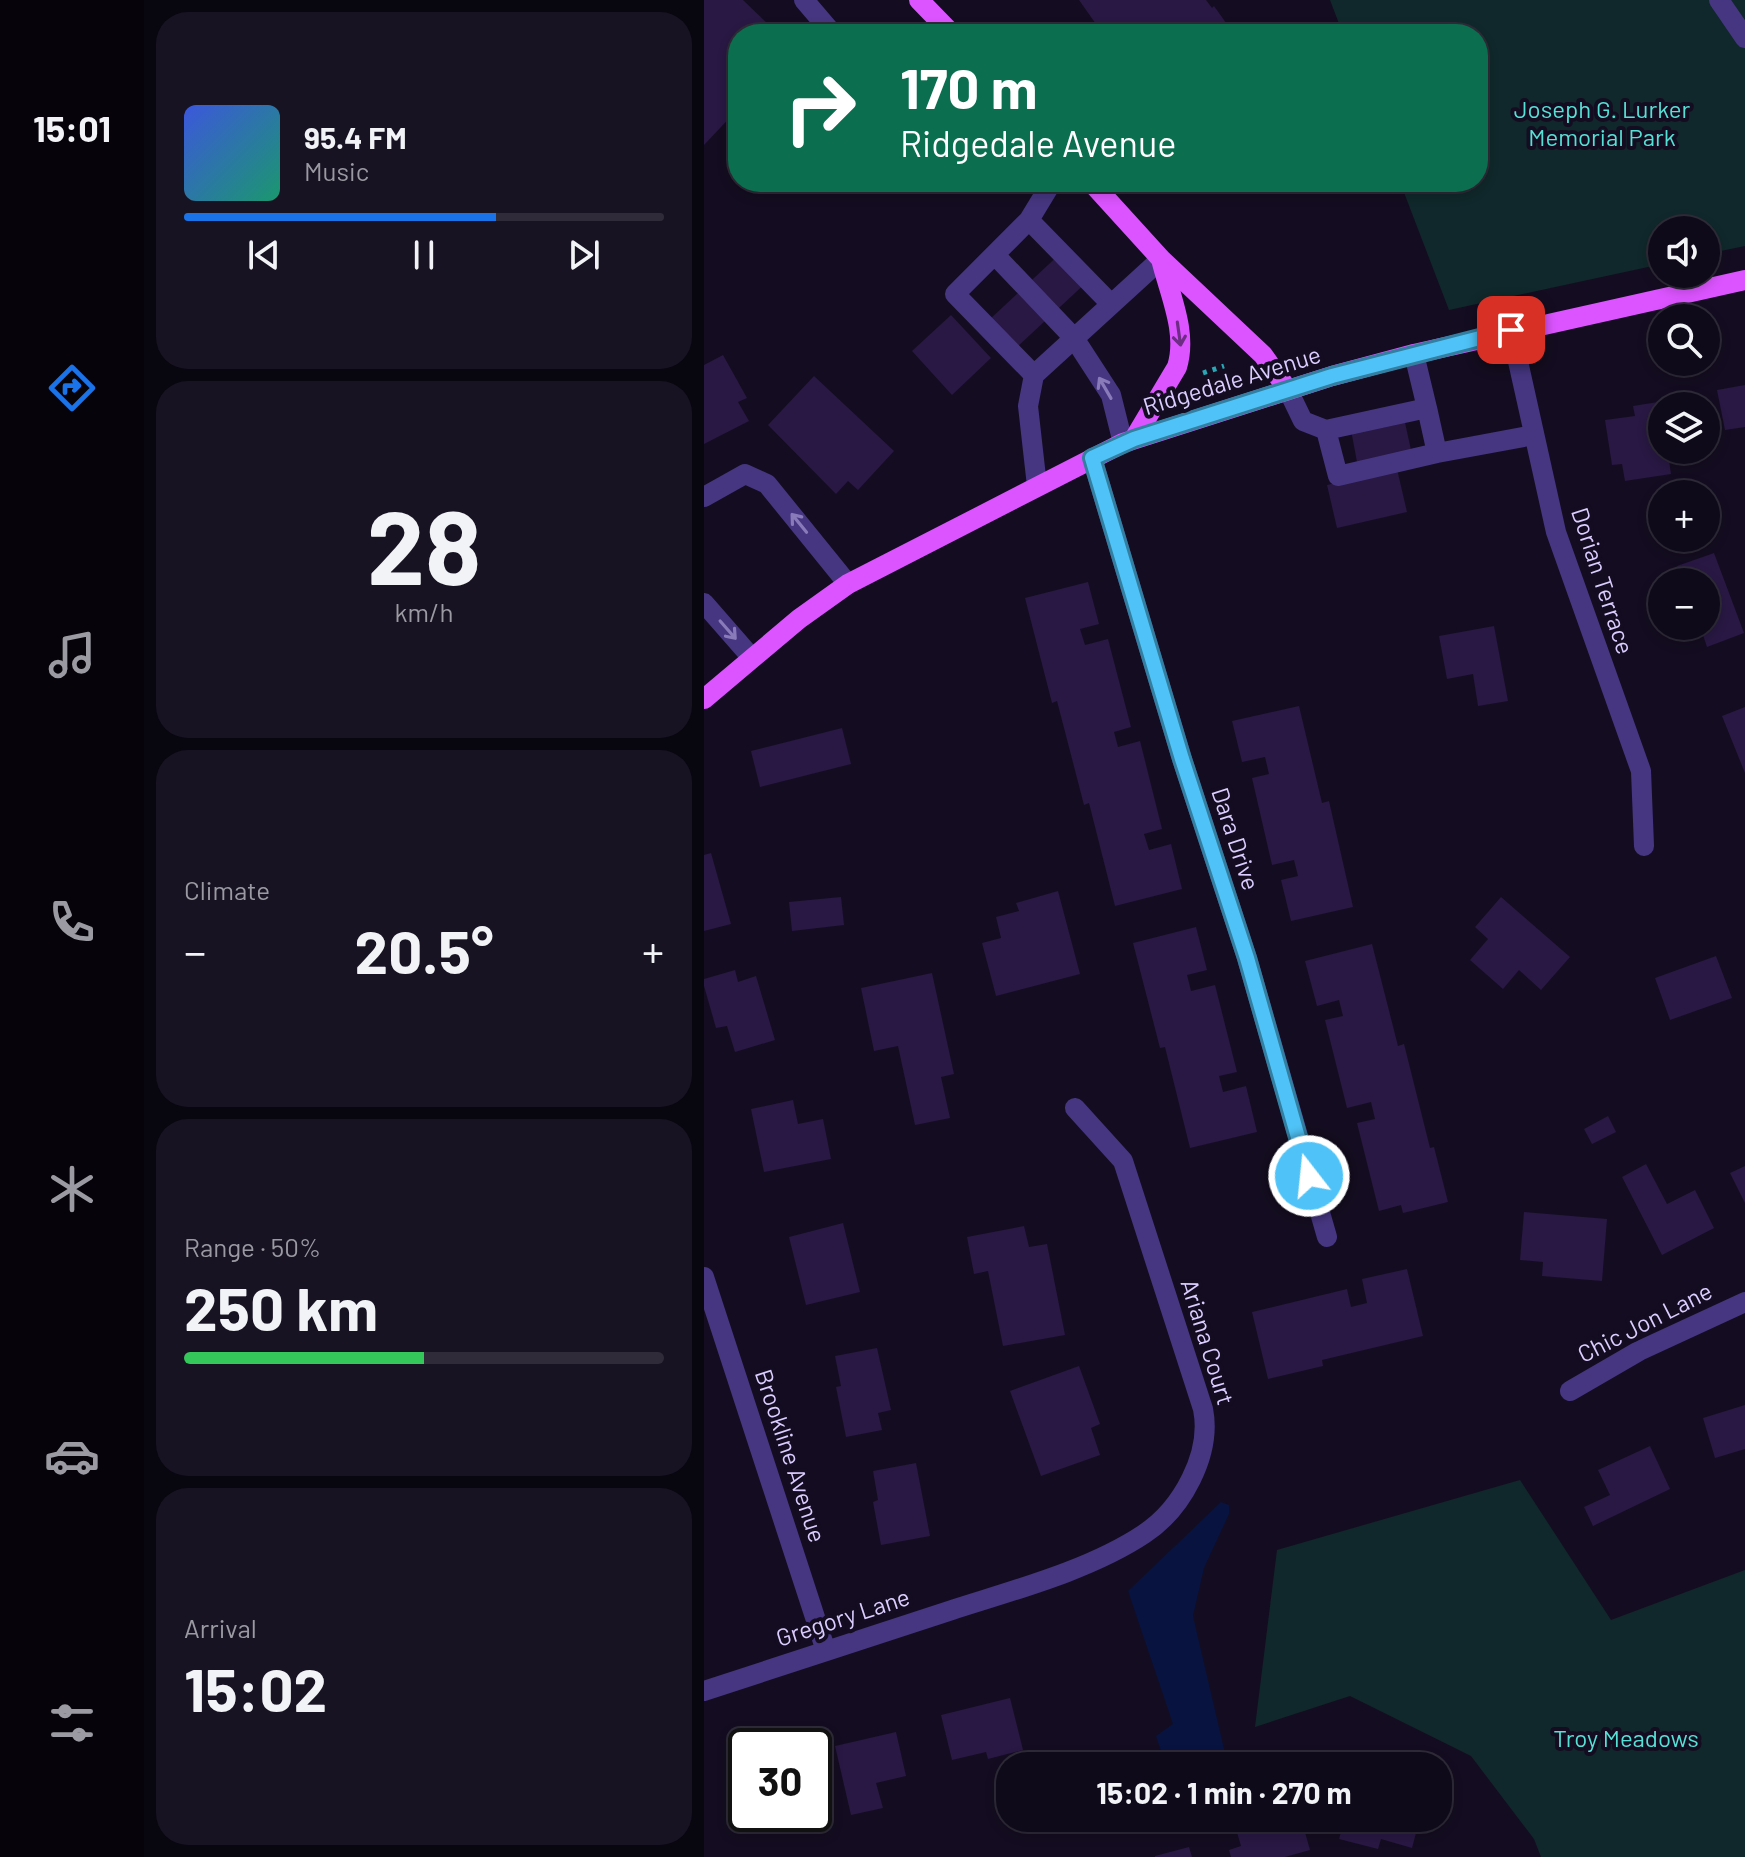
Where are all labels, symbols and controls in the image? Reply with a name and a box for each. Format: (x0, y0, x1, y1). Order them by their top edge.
text: 170 m (900, 53, 1037, 120)
icon: right (768, 56, 872, 160)
park label: Joseph G. Lurker Memorial Park (1514, 94, 1691, 151)
text: 15:01 (33, 106, 111, 149)
text: 95.4 FM (304, 119, 407, 155)
text: Ridgedale Avenue (900, 121, 1176, 164)
text: Music (304, 155, 369, 186)
map controls (1648, 216, 1720, 640)
button: sound (1648, 216, 1720, 288)
icon: previous (242, 233, 286, 277)
icon: pause (402, 233, 446, 277)
icon: next (562, 233, 606, 277)
pin (1477, 296, 1545, 364)
button: search (1648, 304, 1720, 376)
icon: arrive (1489, 308, 1533, 352)
one-way arrow (1171, 321, 1186, 347)
street label: Ridgedale Avenue (1139, 339, 1324, 420)
icon: directions (44, 360, 100, 416)
one-way arrow (1097, 377, 1113, 400)
button: layers (1648, 392, 1720, 464)
button: + (1648, 480, 1720, 552)
text: 28 (367, 481, 481, 606)
street label: Dorian Terrace (1566, 504, 1641, 658)
one-way arrow (790, 513, 808, 534)
button: − (1648, 568, 1720, 640)
text: km/h (395, 596, 453, 627)
one-way arrow (719, 620, 737, 640)
icon: music (44, 627, 100, 683)
street label: Dara Drive (1206, 784, 1267, 894)
text: Climate (184, 874, 270, 905)
icon: phone (44, 894, 100, 950)
text: 20.5° (355, 914, 493, 986)
text: − (184, 924, 206, 977)
text: + (642, 924, 664, 977)
position arrow (1267, 1134, 1351, 1218)
icon: climate (44, 1161, 100, 1217)
text: Range · 50% (184, 1231, 321, 1262)
text: 250 km (184, 1271, 378, 1343)
street label: Ariana Court (1176, 1275, 1241, 1408)
street label: Chic Jon Lane (1572, 1275, 1716, 1368)
street label: Brookline Avenue (750, 1365, 833, 1546)
icon: car (44, 1428, 100, 1484)
street label: Gregory Lane (772, 1581, 913, 1652)
text: Arrival (184, 1612, 257, 1643)
text: 15:02 (184, 1652, 327, 1724)
icon: filters (44, 1695, 100, 1751)
park label: Troy Meadows (1553, 1723, 1699, 1752)
speed limit sign: 30 (728, 1728, 832, 1832)
text: 15:02 · 1 min · 270 m (1096, 1774, 1352, 1810)

